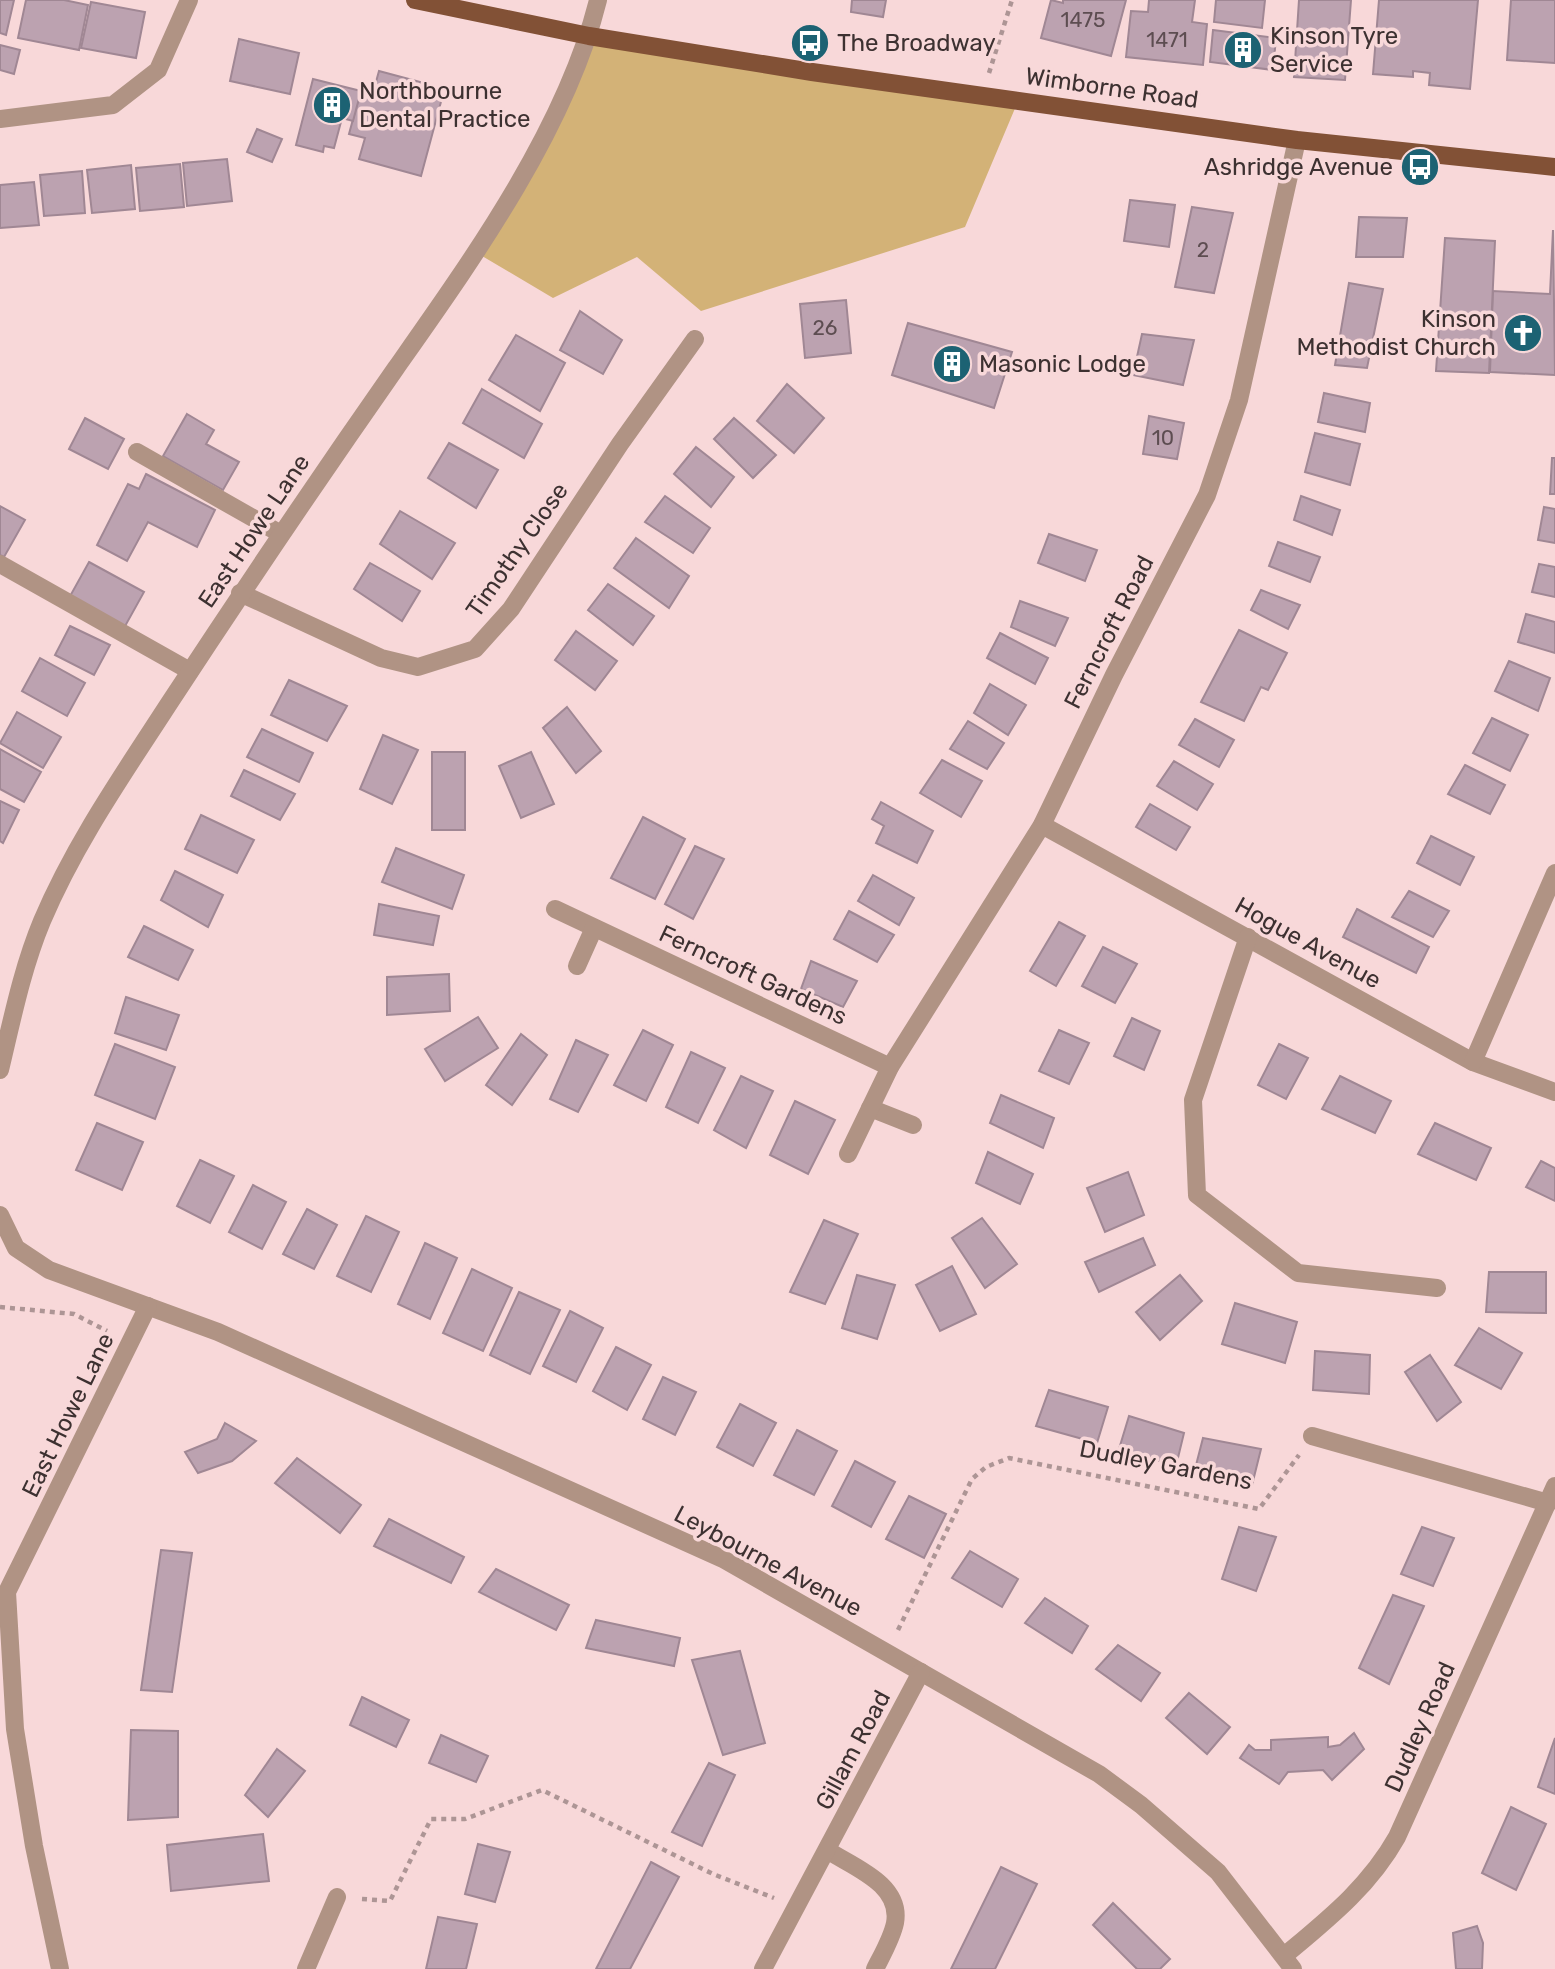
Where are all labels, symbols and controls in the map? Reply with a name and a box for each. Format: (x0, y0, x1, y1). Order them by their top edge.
house number: 1475 (1061, 7, 1105, 32)
bus stop icon: The Broadway (789, 22, 831, 64)
place label: Kinson Tyre Service (1270, 22, 1398, 78)
house number: 1471 (1146, 27, 1188, 52)
place label: The Broadway (837, 29, 996, 57)
building icon: Kinson Tyre Service (1222, 29, 1264, 71)
street label: Wimborne Road (1024, 62, 1200, 114)
place label: Northbourne Dental Practice (359, 77, 530, 133)
building icon: Northbourne Dental Practice (311, 84, 353, 126)
bus stop icon: Ashridge Avenue (1399, 146, 1441, 188)
place label: Ashridge Avenue (1204, 153, 1393, 181)
house number: 2 (1197, 237, 1209, 262)
place label: Kinson Methodist Church (1296, 305, 1496, 361)
church icon: Kinson Methodist Church (1502, 312, 1544, 354)
house number: 26 (813, 315, 838, 340)
building icon: Masonic Lodge (931, 343, 973, 385)
place label: Masonic Lodge (979, 350, 1146, 378)
house number: 10 (1152, 425, 1174, 450)
street label: East Howe Lane (192, 449, 316, 613)
street label: Timothy Close (460, 477, 574, 623)
street label: Ferncroft Road (1058, 551, 1160, 713)
street label: Hogue Avenue (1230, 891, 1386, 995)
street label: Ferncroft Gardens (655, 919, 851, 1031)
street label: East Howe Lane (16, 1328, 120, 1502)
street label: Dudley Gardens (1077, 1435, 1255, 1495)
street label: Leybourne Avenue (669, 1500, 867, 1622)
street label: Dudley Road (1379, 1658, 1461, 1796)
street label: Gillam Road (810, 1686, 896, 1814)

